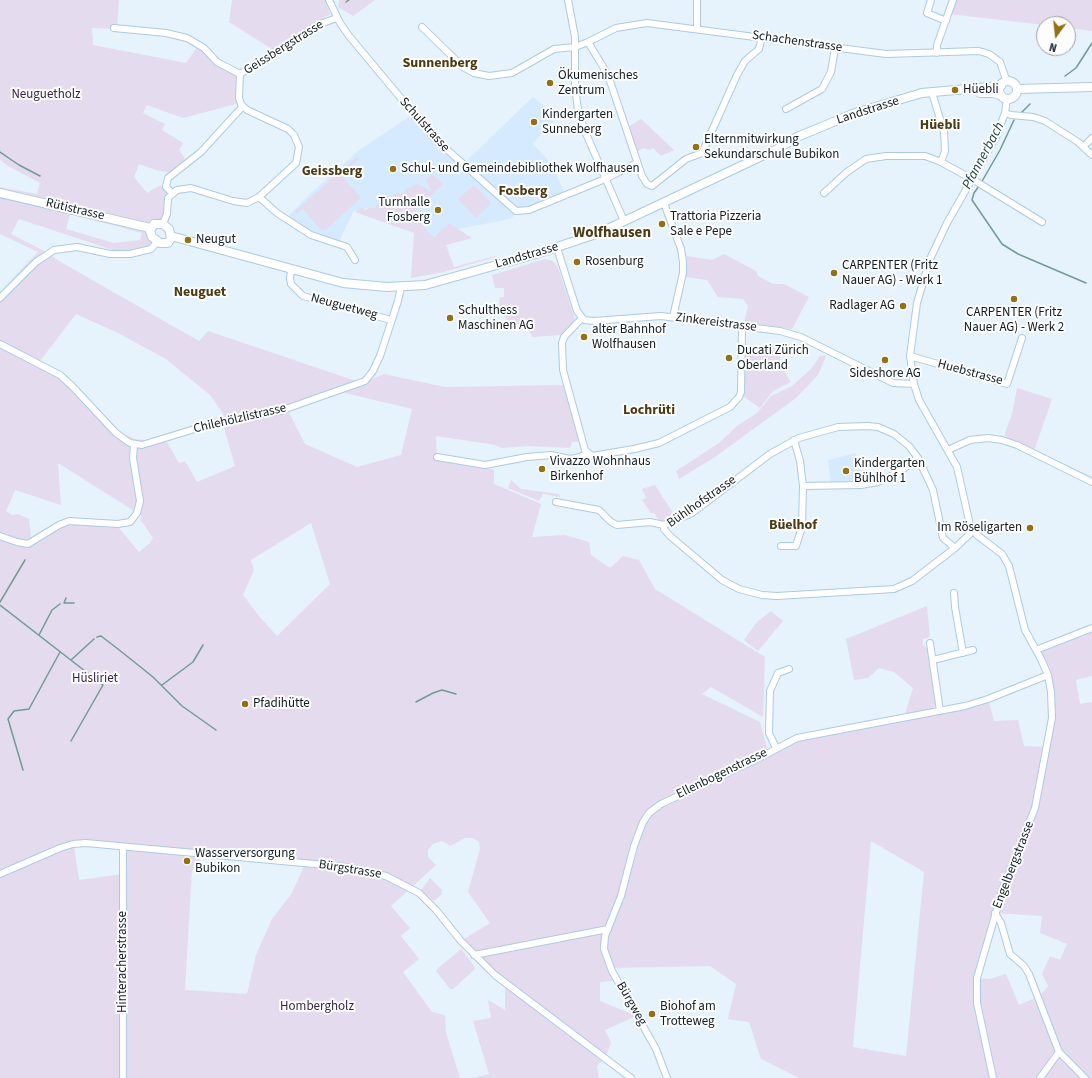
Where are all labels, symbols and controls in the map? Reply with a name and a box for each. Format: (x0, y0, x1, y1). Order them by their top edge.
north arrow (1036, 16, 1076, 56)
street label: Geissbergstrasse (241, 17, 327, 79)
street label: Schachenstrasse (751, 28, 843, 56)
text: N (1048, 39, 1059, 55)
district label: Sunnenberg (402, 56, 478, 72)
place label: Ökumenisches Zentrum (558, 68, 638, 99)
marker: Ökumenisches Zentrum (545, 78, 555, 88)
place label: Hüebli (963, 82, 999, 98)
marker: Hüebli (950, 85, 960, 95)
park label: Neuguetholz (11, 87, 81, 103)
street label: Landstrasse (835, 94, 901, 128)
street label: Schulstrasse (395, 95, 453, 155)
place label: Kindergarten Sunneberg (542, 107, 613, 138)
marker: Kindergarten Sunneberg (529, 117, 539, 127)
district label: Hüebli (920, 118, 960, 134)
water label: Pfannerbach (959, 120, 1009, 192)
place label: Elternmitwirkung Sekundarschule Bubikon (704, 132, 839, 163)
marker: Elternmitwirkung Sekundarschule Bubikon (691, 142, 701, 152)
place label: Schul- und Gemeindebibliothek Wolfhausen (401, 161, 640, 177)
district label: Geissberg (302, 164, 362, 180)
marker: Schul- und Gemeindebibliothek Wolfhausen (388, 164, 398, 174)
district label: Fosberg (498, 184, 548, 200)
place label: Turnhalle Fosberg (378, 195, 430, 226)
street label: Rütistrasse (44, 196, 106, 224)
marker: Turnhalle Fosberg (433, 205, 443, 215)
place label: Trattoria Pizzeria Sale e Pepe (670, 209, 761, 240)
marker: Trattoria Pizzeria Sale e Pepe (657, 219, 667, 229)
district label: Wolfhausen (573, 225, 651, 243)
place label: Neugut (196, 232, 236, 248)
marker: Neugut (183, 235, 193, 245)
street label: Landstrasse (494, 240, 560, 272)
place label: Rosenburg (585, 254, 643, 270)
marker: Rosenburg (572, 257, 582, 267)
place label: CARPENTER (Fritz Nauer AG) - Werk 1 (842, 258, 942, 289)
marker: CARPENTER (Fritz Nauer AG) - Werk 1 (829, 268, 839, 278)
district label: Neuguet (174, 285, 226, 301)
street label: Neuguetweg (309, 291, 379, 323)
marker: CARPENTER (Fritz Nauer AG) - Werk 2 (1009, 294, 1019, 304)
place label: Radlager AG (829, 298, 895, 314)
marker: Radlager AG (898, 301, 908, 311)
place label: Schulthess Maschinen AG (458, 303, 534, 334)
place label: CARPENTER (Fritz Nauer AG) - Werk 2 (964, 305, 1064, 336)
street label: Zinkereistrasse (675, 310, 757, 336)
marker: Schulthess Maschinen AG (445, 313, 455, 323)
place label: alter Bahnhof Wolfhausen (592, 322, 666, 353)
marker: alter Bahnhof Wolfhausen (579, 332, 589, 342)
place label: Ducati Zürich Oberland (737, 343, 809, 374)
marker: Ducati Zürich Oberland (724, 353, 734, 363)
marker: Sideshore AG (880, 355, 890, 365)
street label: Huebstrasse (936, 357, 1004, 389)
place label: Sideshore AG (849, 366, 921, 382)
street label: Chilehölzlistrasse (192, 401, 288, 437)
district label: Lochrüti (623, 403, 675, 419)
place label: Vivazzo Wohnhaus Birkenhof (550, 454, 650, 485)
place label: Kindergarten Bühlhof 1 (854, 456, 925, 487)
marker: Vivazzo Wohnhaus Birkenhof (537, 464, 547, 474)
marker: Kindergarten Bühlhof 1 (841, 466, 851, 476)
street label: Bühlhofstrasse (665, 472, 739, 532)
district label: Büelhof (769, 518, 817, 534)
place label: Im Röseligarten (937, 520, 1022, 536)
marker: Im Röseligarten (1025, 523, 1035, 533)
park label: Hüsliriet (72, 671, 118, 687)
place label: Pfadihütte (253, 696, 310, 712)
marker: Pfadihütte (240, 699, 250, 709)
street label: Ellenbogenstrasse (674, 745, 770, 803)
street label: Engelbergstrasse (990, 819, 1038, 911)
place label: Wasserversorgung Bubikon (195, 846, 295, 877)
marker: Wasserversorgung Bubikon (182, 856, 192, 866)
street label: Bürgstrasse (318, 857, 382, 883)
street label: Hinteracherstrasse (115, 911, 131, 1013)
street label: Bürgweg (612, 979, 650, 1029)
park label: Hombergholz (280, 999, 354, 1015)
place label: Biohof am Trotteweg (660, 999, 716, 1030)
marker: Biohof am Trotteweg (647, 1009, 657, 1019)

